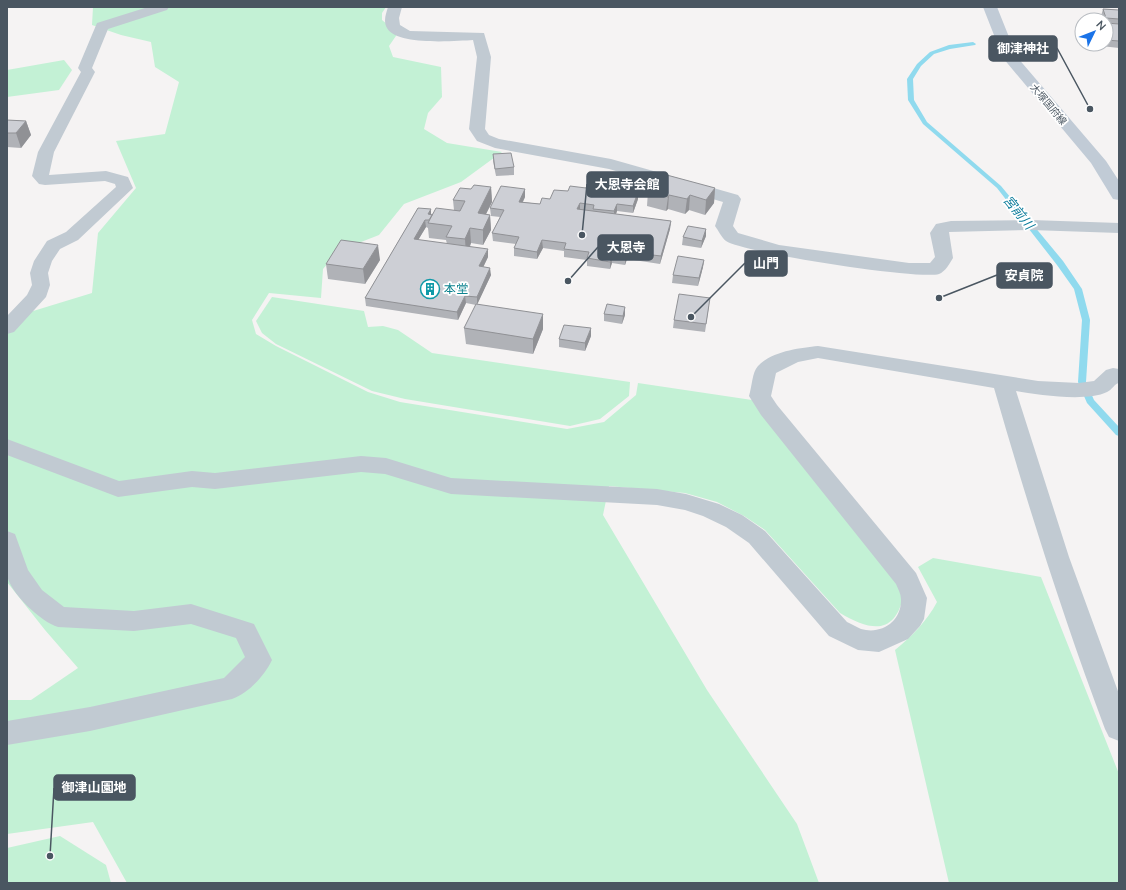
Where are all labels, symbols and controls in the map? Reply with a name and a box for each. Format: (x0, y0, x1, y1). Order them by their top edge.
north arrow (1074, 12, 1114, 52)
text: N (1093, 17, 1109, 34)
callout: 御津神社 (989, 36, 1057, 61)
text: 御津神社 (997, 40, 1049, 58)
street label: 大塚国府線 (1027, 81, 1070, 128)
callout: 大恩寺会館 (587, 172, 668, 197)
text: 大恩寺会館 (594, 176, 660, 194)
water label: 宮前川 (999, 192, 1039, 235)
callout: 大恩寺 (598, 235, 653, 260)
text: 大恩寺 (606, 239, 646, 257)
callout: 山門 (745, 251, 787, 276)
text: 山門 (753, 255, 779, 273)
callout: 安貞院 (997, 263, 1052, 288)
text: 安貞院 (1004, 267, 1044, 285)
building icon: 本堂 (419, 278, 441, 300)
place label: 本堂 (444, 281, 468, 297)
callout: 御津山園地 (54, 775, 135, 800)
text: 御津山園地 (61, 779, 127, 797)

